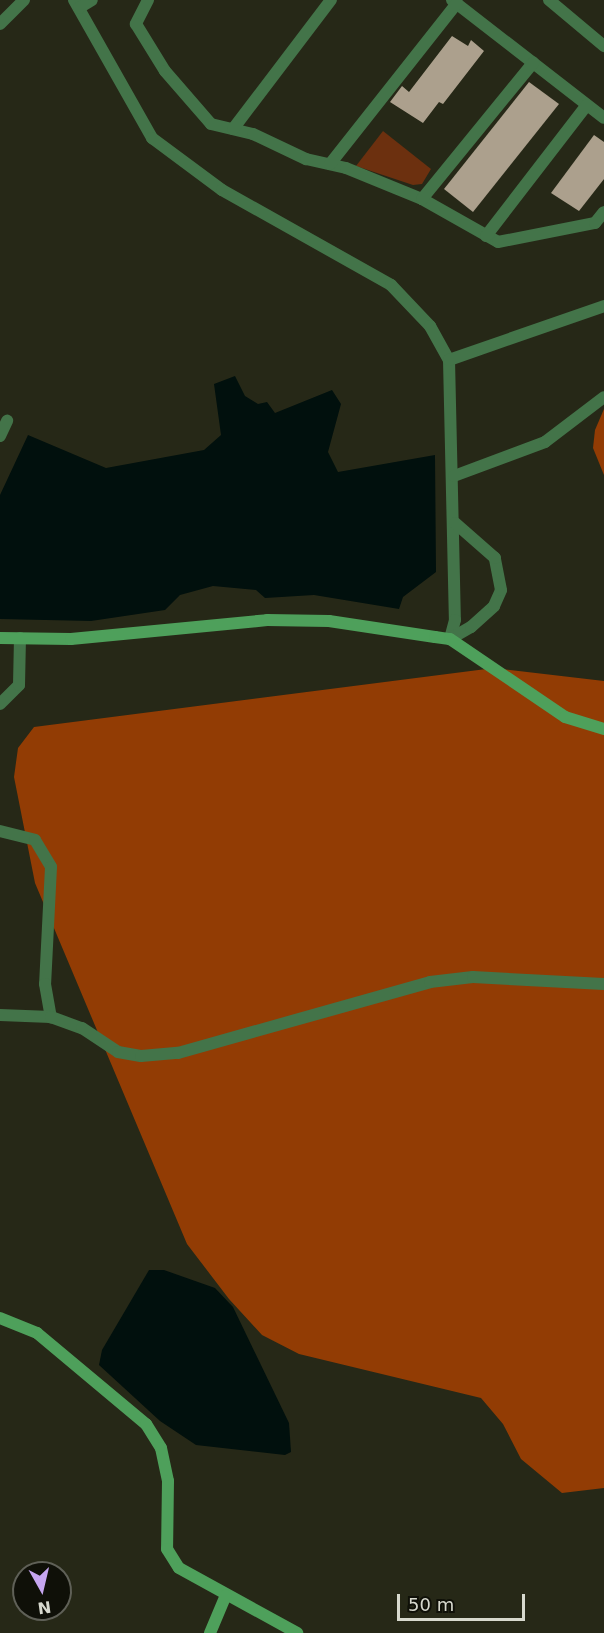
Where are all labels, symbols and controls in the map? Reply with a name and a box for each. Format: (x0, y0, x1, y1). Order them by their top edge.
north arrow (12, 1561, 72, 1621)
scale bar (400, 1582, 528, 1620)
text: 50 m (408, 1594, 454, 1615)
text: N (36, 1597, 52, 1618)

